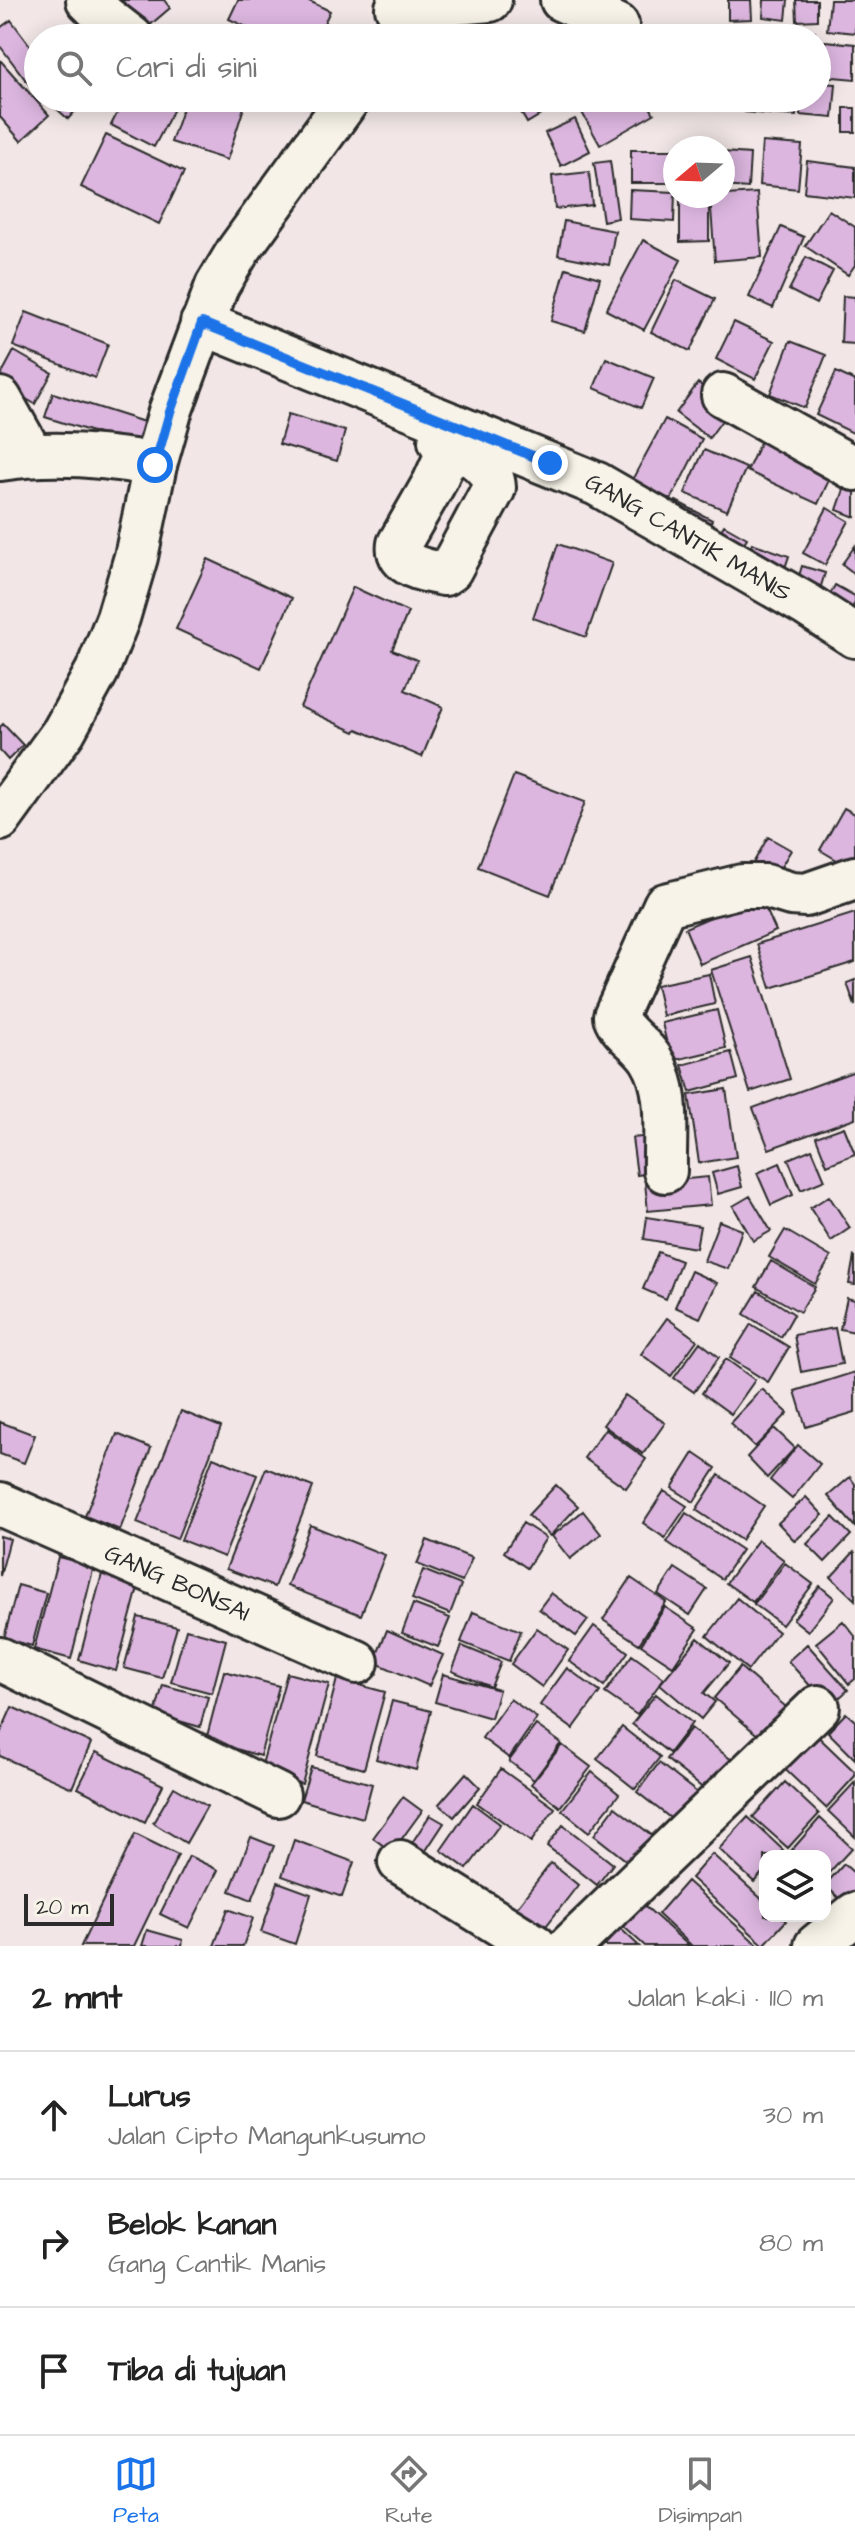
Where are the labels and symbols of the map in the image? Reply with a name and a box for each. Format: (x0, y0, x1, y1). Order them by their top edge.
north arrow (663, 136, 735, 208)
route end (532, 445, 568, 481)
route start (137, 447, 173, 483)
street label: GANG CANTIK MANIS (580, 465, 797, 610)
street label: GANG BONSAI (99, 1536, 255, 1631)
scale bar (24, 1890, 114, 1926)

